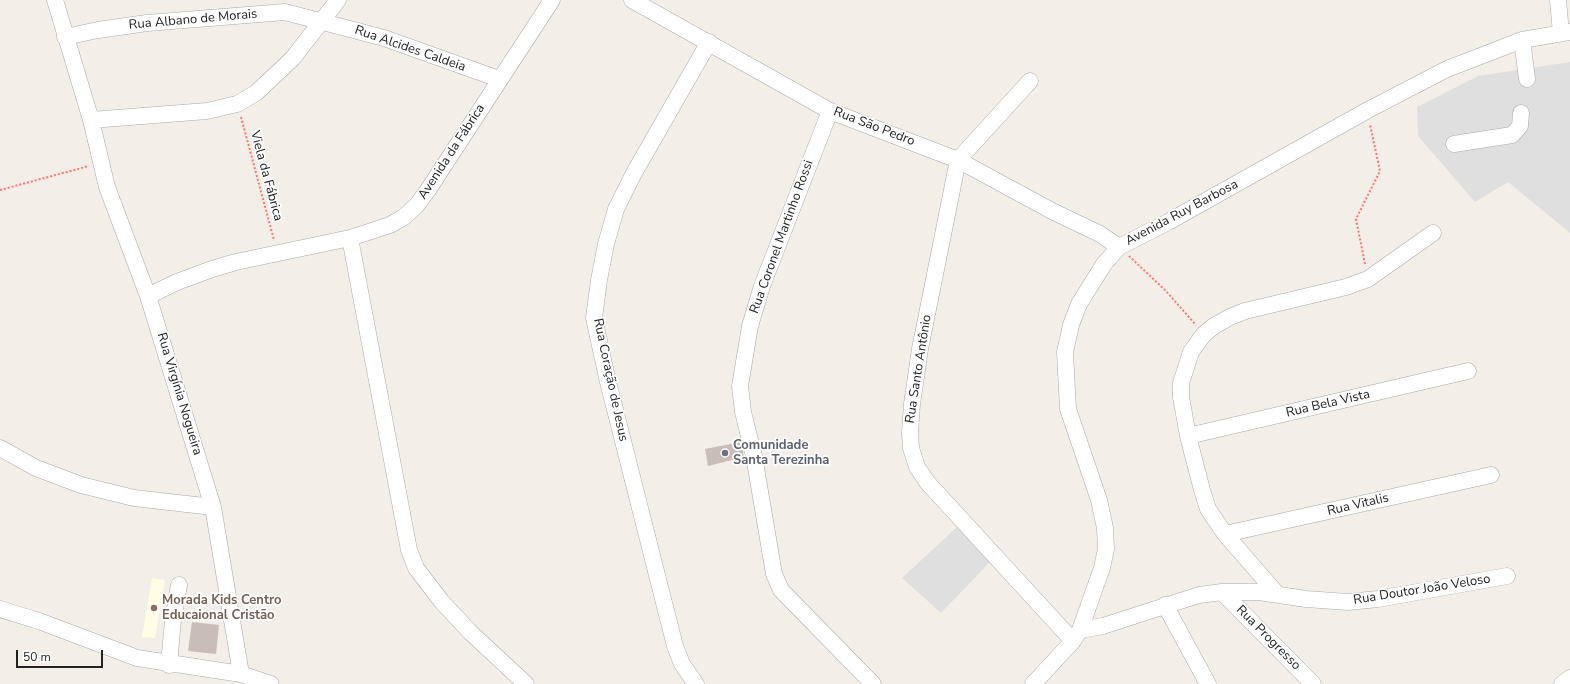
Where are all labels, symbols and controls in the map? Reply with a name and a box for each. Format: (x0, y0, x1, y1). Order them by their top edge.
street label: Rua Albano de Morais (128, 7, 258, 33)
street label: Rua Alcides Caldeia (353, 23, 467, 75)
street label: Avenida da Fábrica (415, 101, 489, 203)
street label: Rua São Pedro (831, 104, 917, 150)
street label: Viela da Fábrica (246, 129, 286, 223)
street label: Rua Coronel Martinho Rossi (747, 158, 817, 316)
street label: Avenida Ruy Barbosa (1123, 177, 1241, 249)
street label: Rua Santo Antônio (903, 314, 935, 424)
street label: Rua Coração de Jesus (589, 317, 631, 443)
street label: Rua Virgínia Nogueira (153, 331, 205, 457)
street label: Rua Bela Vista (1285, 387, 1371, 421)
place label: Comunidade Santa Terezinha (733, 438, 829, 469)
marker: Comunidade Santa Terezinha (720, 448, 730, 458)
street label: Rua Vitalis (1326, 490, 1390, 520)
street label: Rua Doutor João Veloso (1352, 571, 1492, 609)
place label: Morada Kids Centro Educaional Cristão (162, 593, 281, 624)
street label: Rua Progresso (1232, 602, 1304, 674)
marker: Morada Kids Centro Educaional Cristão (149, 603, 159, 613)
scale bar (18, 642, 105, 668)
text: 50 m (23, 649, 51, 665)

